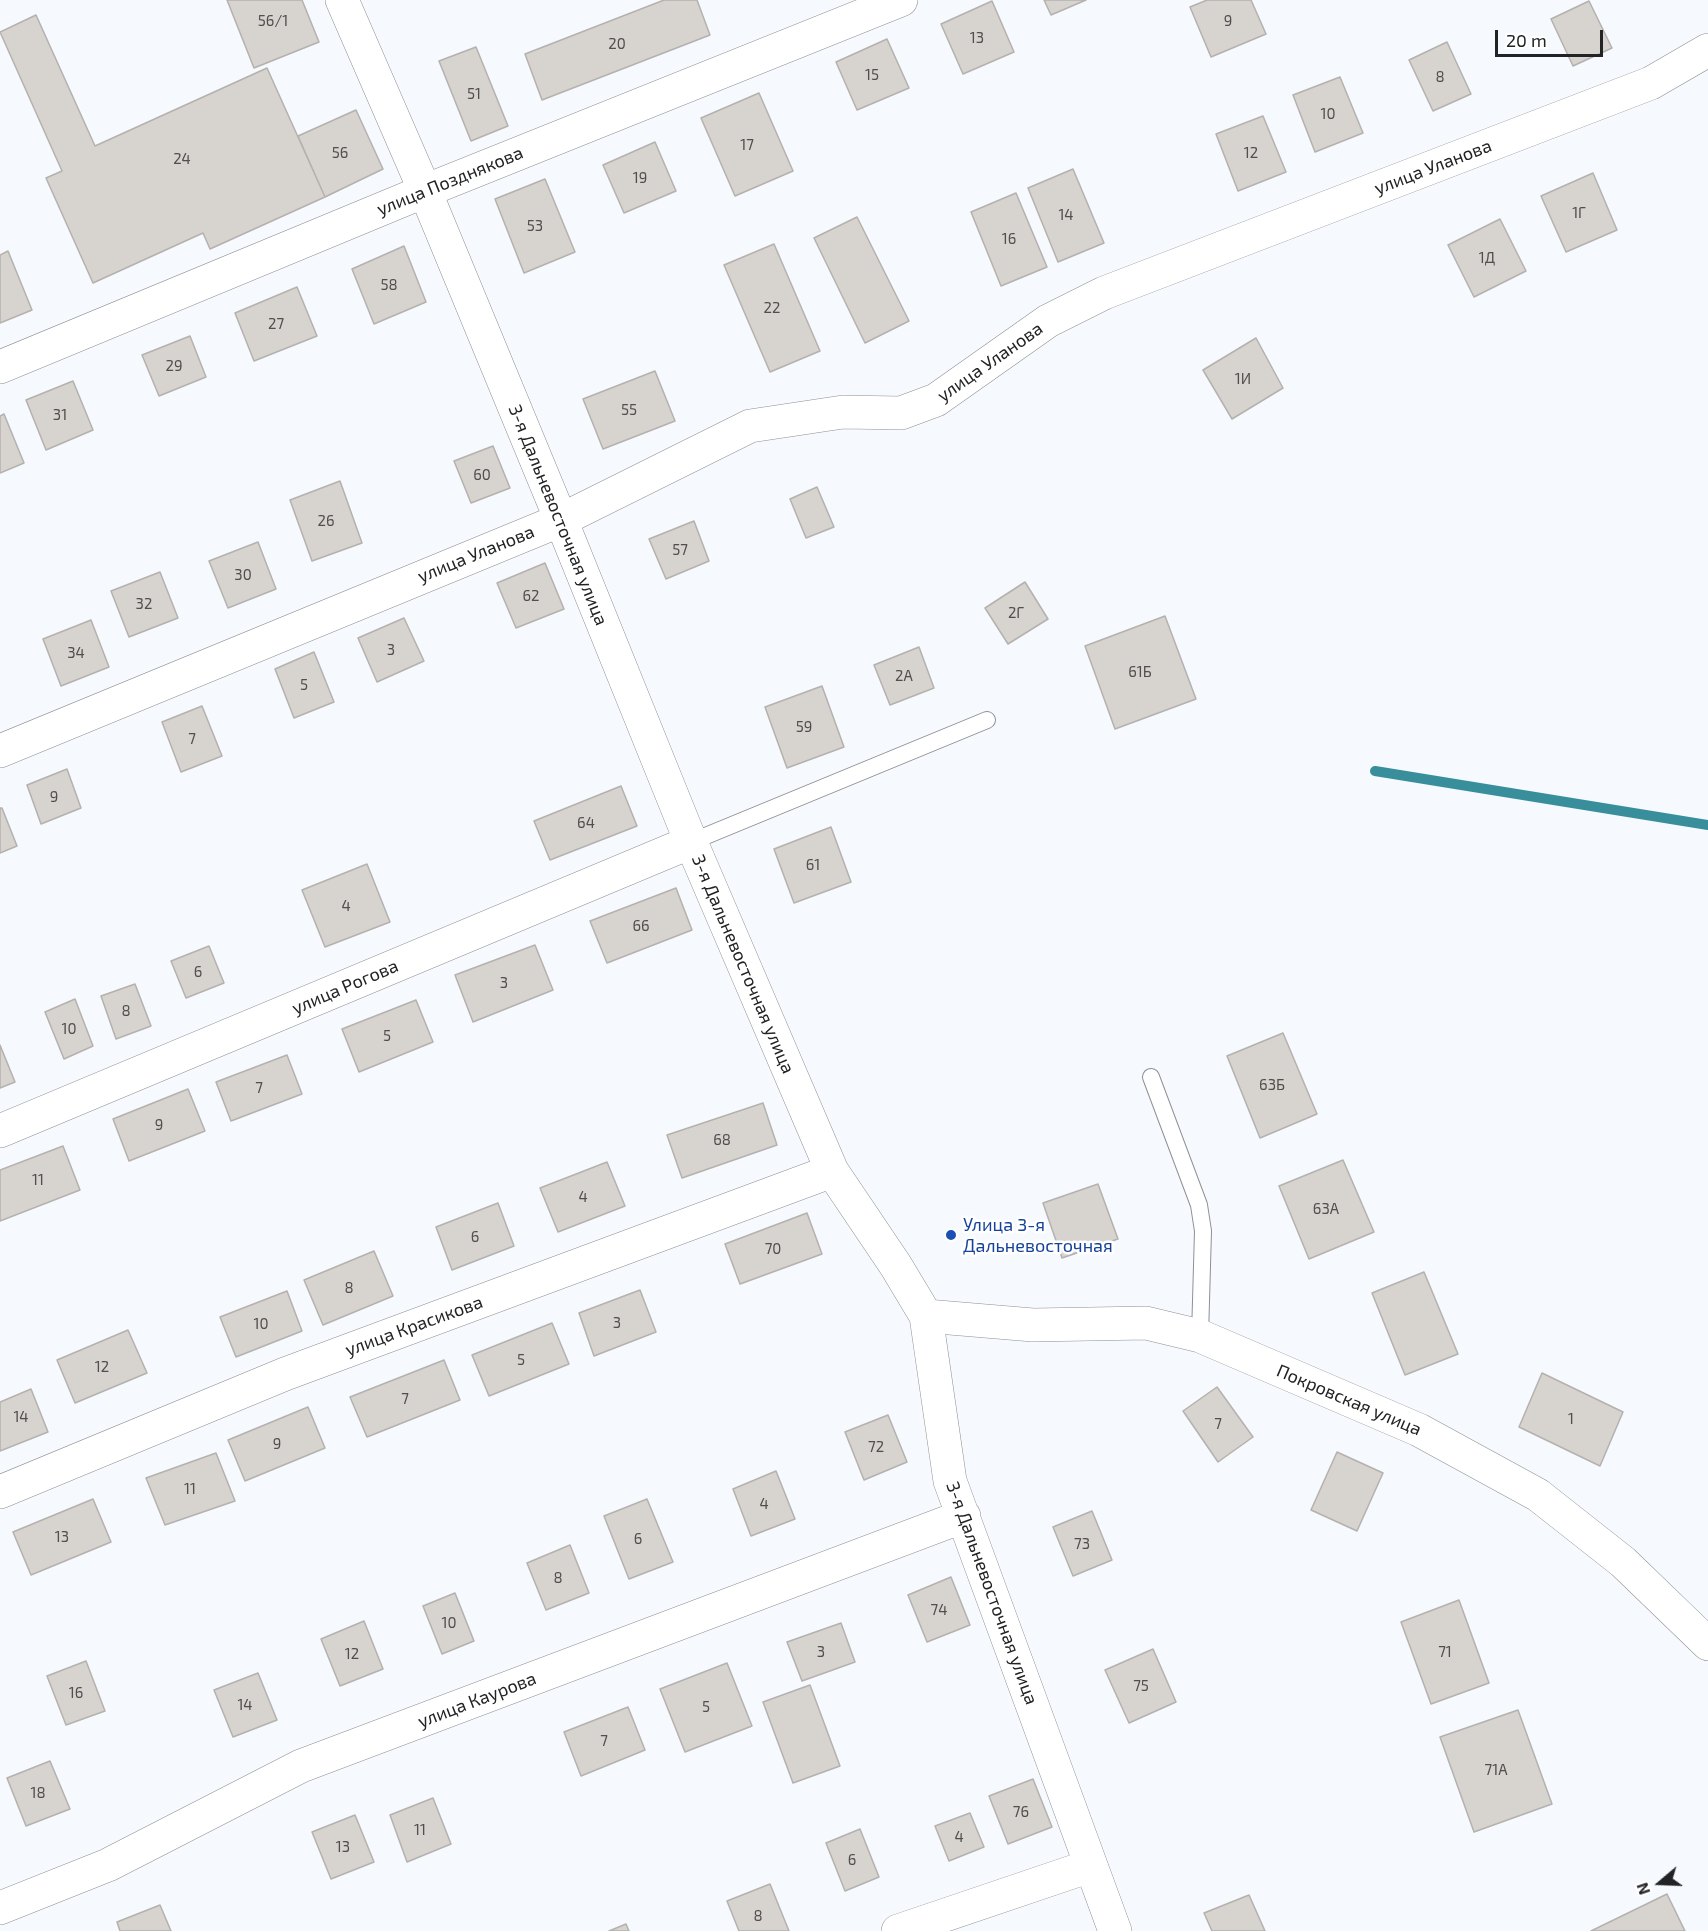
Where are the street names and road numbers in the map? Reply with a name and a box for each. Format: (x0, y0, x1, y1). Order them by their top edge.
street label: улица Уланова (1371, 135, 1495, 199)
street label: улица Позднякова (374, 142, 526, 220)
street label: улица Уланова (933, 318, 1047, 406)
street label: 3-я Дальневосточная улица (504, 402, 612, 628)
street label: улица Уланова (415, 521, 537, 587)
street label: 3-я Дальневосточная улица (687, 851, 799, 1077)
street label: улица Рогова (289, 955, 401, 1019)
street label: улица Красикова (342, 1291, 486, 1361)
street label: Покровская улица (1273, 1360, 1425, 1440)
street label: 3-я Дальневосточная улица (941, 1478, 1043, 1708)
street label: улица Каурова (415, 1667, 539, 1733)

